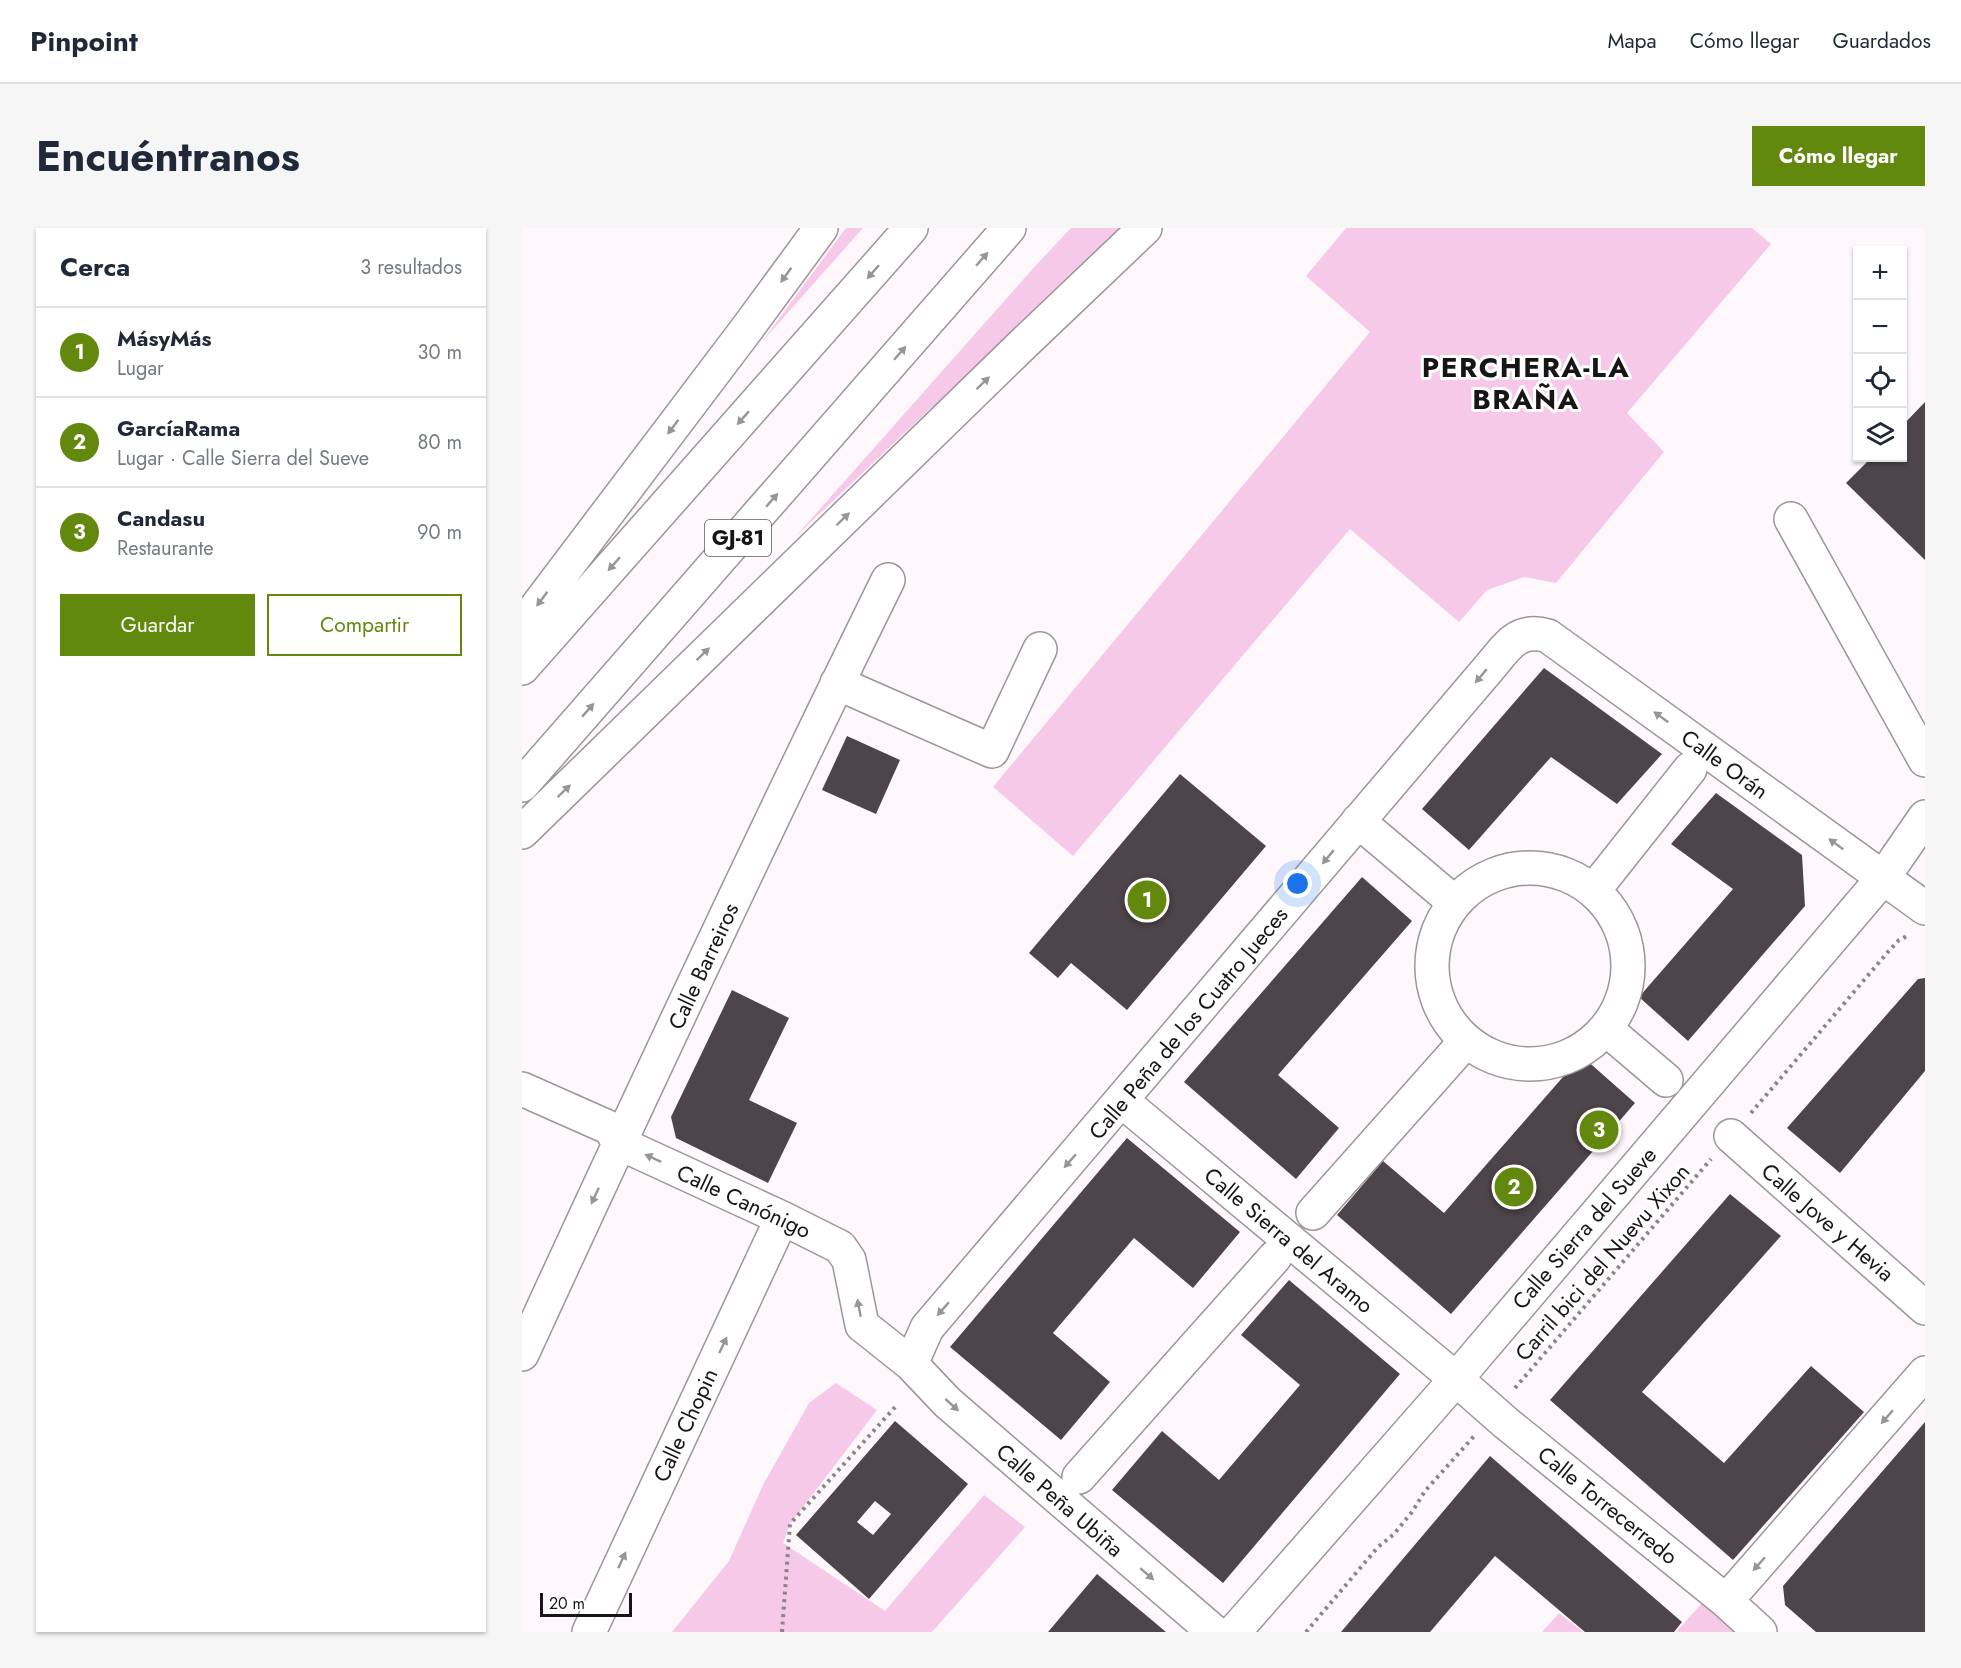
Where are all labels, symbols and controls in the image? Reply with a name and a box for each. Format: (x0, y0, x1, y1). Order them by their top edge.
text: Pinpoint (30, 21, 138, 62)
text: Mapa (1607, 26, 1657, 56)
text: Cómo llegar (1690, 26, 1799, 56)
text: Guardados (1832, 26, 1931, 56)
text: Encuéntranos (36, 126, 300, 187)
button: Cómo llegar (1752, 126, 1925, 186)
map controls (1853, 246, 1907, 462)
button: + (1853, 246, 1907, 300)
text: Cerca (60, 248, 130, 286)
one-way arrow (975, 252, 988, 267)
text: 3 resultados (360, 253, 462, 282)
one-way arrow (867, 264, 880, 279)
one-way arrow (780, 267, 792, 283)
button: − (1853, 300, 1907, 354)
text: MásyMás (117, 322, 212, 354)
text: 1 (74, 338, 85, 367)
text: 30 m (417, 338, 462, 367)
one-way arrow (893, 346, 906, 361)
district label: PERCHERA-LA BRAÑA (1422, 347, 1630, 420)
text: Lugar (117, 354, 164, 383)
button: locate (1853, 354, 1907, 408)
one-way arrow (976, 376, 990, 390)
button: layers (1853, 408, 1907, 462)
one-way arrow (737, 410, 750, 425)
text: GarcíaRama (117, 412, 240, 444)
one-way arrow (666, 419, 679, 435)
text: 2 (73, 428, 86, 457)
text: 80 m (417, 428, 462, 457)
text: Lugar · Calle Sierra del Sueve (117, 444, 369, 473)
one-way arrow (765, 492, 779, 507)
text: Candasu (117, 502, 205, 534)
one-way arrow (836, 512, 850, 526)
text: 3 (73, 518, 86, 547)
text: 90 m (417, 518, 462, 547)
road number: GJ-81 (705, 520, 771, 556)
text: Restaurante (117, 534, 214, 563)
one-way arrow (608, 556, 621, 571)
one-way arrow (537, 592, 549, 607)
button: Guardar (60, 594, 255, 656)
button: Compartir (267, 594, 462, 656)
one-way arrow (696, 648, 710, 662)
one-way arrow (1475, 668, 1488, 684)
one-way arrow (581, 703, 594, 718)
one-way arrow (1653, 711, 1669, 723)
street label: Calle Orán (1675, 721, 1775, 807)
one-way arrow (556, 784, 570, 798)
one-way arrow (1828, 838, 1844, 850)
one-way arrow (1322, 849, 1335, 864)
your location (1283, 869, 1312, 898)
pin: 1 (1128, 878, 1166, 922)
street label: Calle Barreiros (660, 897, 746, 1035)
street label: Calle Peña de los Cuatro Jueces (1081, 899, 1295, 1146)
pin: 3 (1580, 1108, 1618, 1152)
street label: Calle Sierra del Sueve (1504, 1140, 1664, 1316)
one-way arrow (1064, 1153, 1077, 1168)
one-way arrow (644, 1154, 661, 1163)
street label: Calle Jove y Hevia (1755, 1155, 1901, 1289)
street label: Calle Canónigo (672, 1156, 816, 1246)
street label: Carril bici del Nuevu Xixon (1507, 1156, 1697, 1368)
street label: Calle Sierra del Aramo (1197, 1159, 1381, 1321)
pin: 2 (1494, 1164, 1534, 1210)
one-way arrow (590, 1187, 599, 1204)
one-way arrow (854, 1298, 863, 1317)
one-way arrow (937, 1301, 950, 1316)
one-way arrow (718, 1337, 727, 1354)
street label: Calle Chopin (645, 1363, 725, 1487)
one-way arrow (944, 1398, 959, 1412)
one-way arrow (1880, 1409, 1893, 1425)
street label: Calle Peña Ubiña (989, 1436, 1131, 1564)
street label: Calle Torrecerredo (1531, 1438, 1685, 1572)
one-way arrow (618, 1551, 627, 1568)
one-way arrow (1753, 1556, 1766, 1571)
one-way arrow (1139, 1567, 1154, 1580)
scale bar (540, 1590, 632, 1618)
text: 20 m (549, 1592, 585, 1615)

